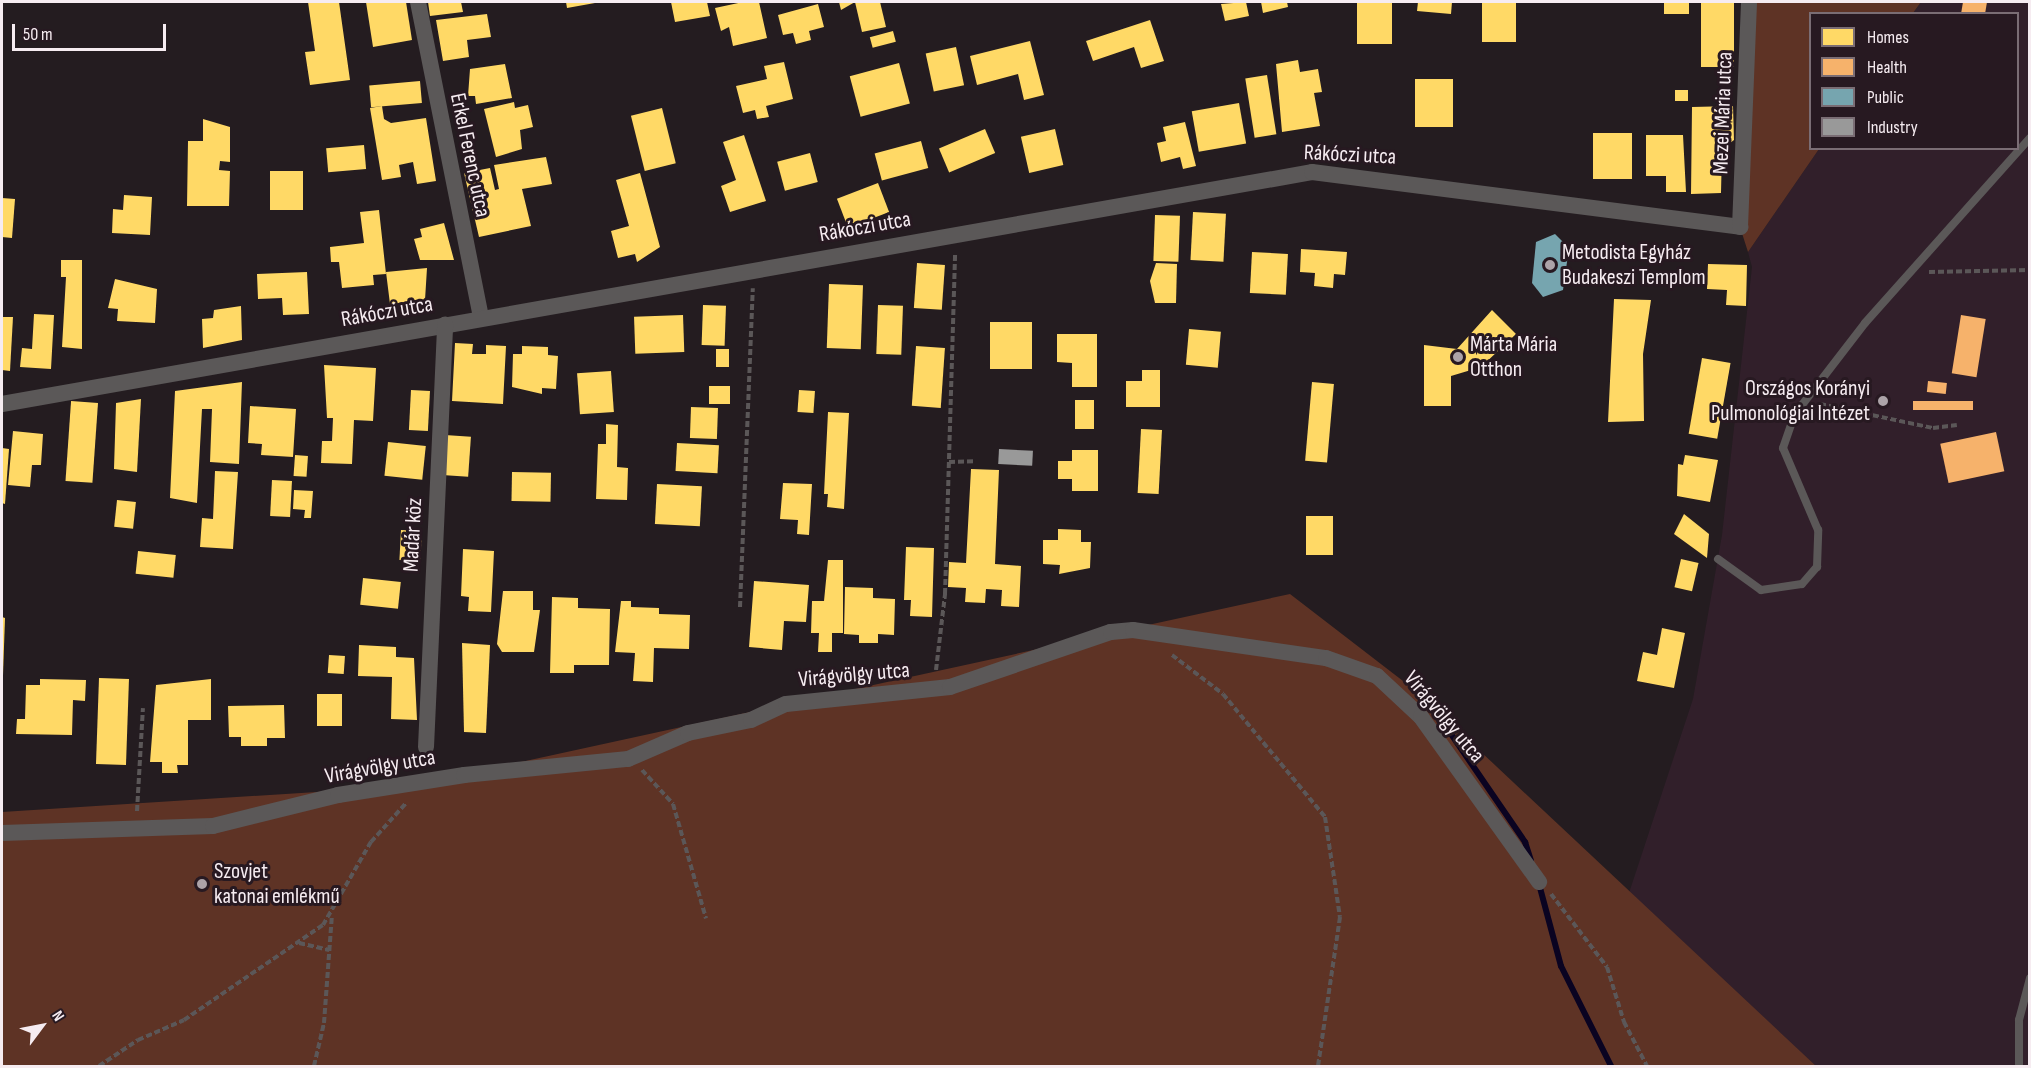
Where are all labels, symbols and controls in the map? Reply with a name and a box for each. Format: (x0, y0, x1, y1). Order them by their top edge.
scale bar (15, 12, 170, 50)
legend (1809, 12, 2019, 150)
text: 50 m (23, 24, 53, 45)
text: Homes (1867, 27, 1909, 48)
street label: Mezei Mária utca (1708, 51, 1738, 175)
text: Health (1867, 57, 1907, 78)
text: Public (1867, 87, 1904, 108)
street label: Erkel Ferenc utca (444, 91, 496, 219)
text: Industry (1867, 117, 1918, 138)
street label: Rákóczi utca (1303, 139, 1397, 171)
street label: Rákóczi utca (817, 206, 913, 248)
place label: Metodista Egyház Budakeszi Templom (1562, 239, 1706, 290)
marker: Metodista Egyház Budakeszi Templom (1543, 258, 1557, 272)
street label: Rákóczi utca (339, 291, 435, 333)
place label: Márta Mária Otthon (1470, 331, 1557, 382)
marker: Márta Mária Otthon (1451, 350, 1465, 364)
place label: Országos Korányi Pulmonológiai Intézet (1711, 375, 1870, 427)
marker: Országos Korányi Pulmonológiai Intézet (1874, 392, 1892, 410)
street label: Madár köz (398, 497, 428, 573)
street label: Virágvölgy utca (797, 657, 911, 693)
street label: Virágvölgy utca (1398, 666, 1490, 768)
street label: Virágvölgy utca (323, 744, 437, 790)
place label: Szovjet katonai emlékmű (214, 858, 340, 909)
marker: Szovjet katonai emlékmű (195, 877, 209, 891)
north arrow (12, 996, 72, 1056)
text: N (47, 1008, 68, 1025)

